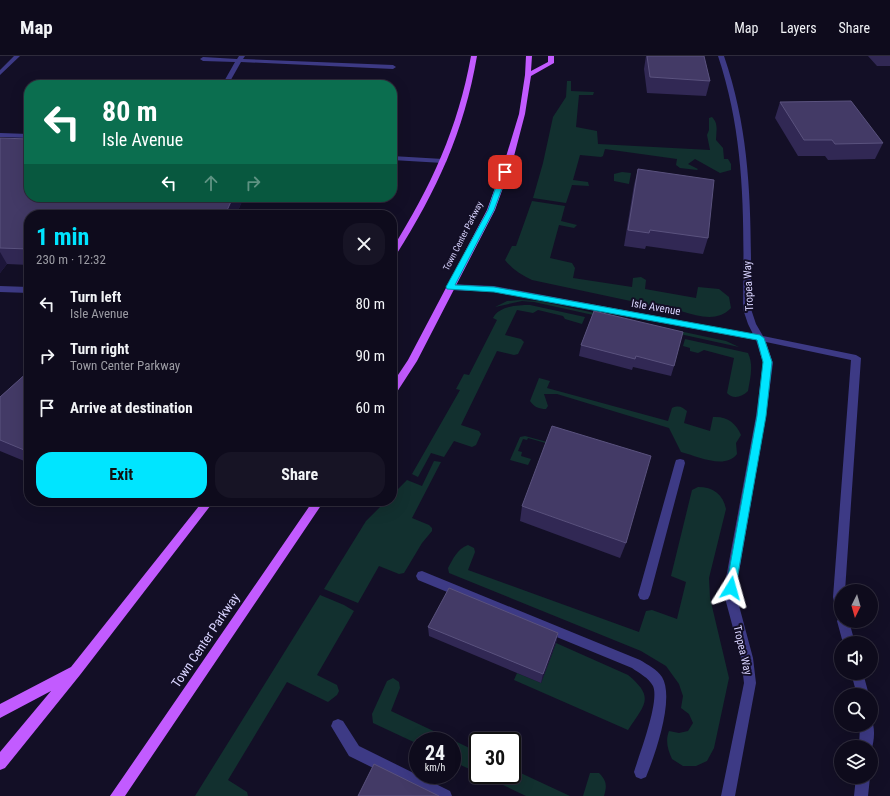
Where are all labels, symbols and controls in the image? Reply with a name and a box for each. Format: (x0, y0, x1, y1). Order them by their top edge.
text: Map (20, 16, 53, 39)
text: Map (734, 20, 758, 36)
text: Layers (780, 20, 817, 36)
text: Share (839, 20, 870, 36)
text: 80 m (102, 95, 158, 128)
icon: left (36, 96, 88, 148)
text: Isle Avenue (102, 129, 183, 150)
pin (488, 155, 522, 189)
icon: arrive (494, 161, 516, 183)
icon: left (158, 172, 180, 194)
icon: ahead (200, 172, 222, 194)
icon: right (242, 172, 264, 194)
street label: Town Center Parkway (441, 200, 485, 272)
text: 1 min (36, 223, 89, 251)
button: close (343, 223, 385, 265)
text: 230 m · 12:32 (36, 252, 106, 267)
street label: Tropea Way (741, 260, 756, 311)
text: Turn left (70, 288, 121, 306)
icon: left (36, 293, 58, 315)
text: 80 m (355, 295, 385, 313)
street label: Isle Avenue (630, 297, 681, 318)
text: Isle Avenue (70, 306, 129, 321)
text: Turn right (70, 340, 129, 358)
icon: right (36, 345, 58, 367)
text: 90 m (355, 347, 385, 365)
text: Town Center Parkway (70, 358, 180, 373)
icon: arrive (36, 397, 58, 419)
text: Arrive at destination (70, 399, 193, 417)
text: 60 m (355, 399, 385, 417)
button: Exit (36, 452, 207, 498)
button: Share (215, 452, 385, 498)
position arrow (710, 567, 752, 609)
north arrow (834, 584, 878, 628)
map controls (834, 584, 878, 784)
street label: Town Center Parkway (168, 590, 243, 690)
street label: Tropea Way (731, 624, 755, 677)
button: sound (834, 636, 878, 680)
button: search (834, 688, 878, 732)
speed limit sign: 30 (469, 732, 521, 784)
button: layers (834, 740, 878, 784)
text: 24 (425, 741, 445, 765)
text: km/h (425, 762, 445, 773)

